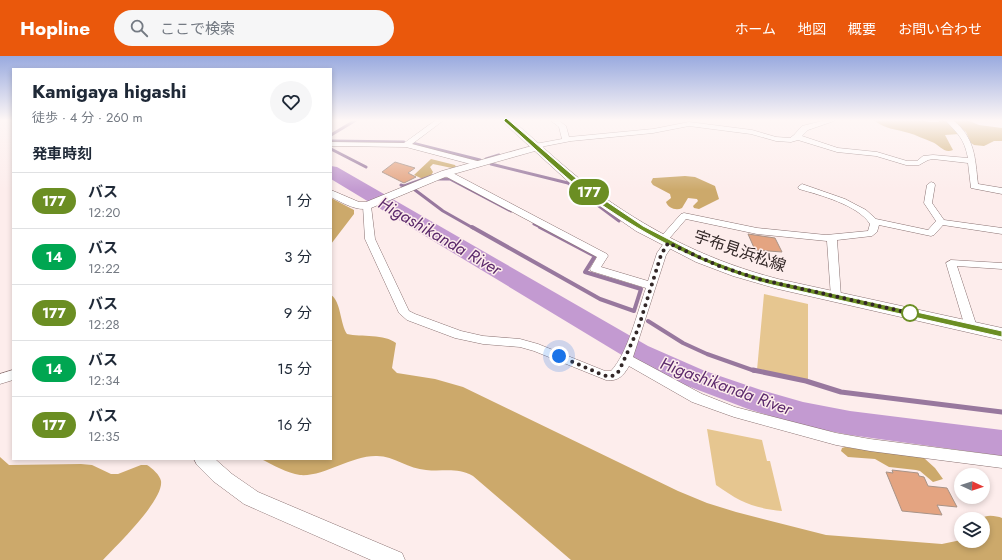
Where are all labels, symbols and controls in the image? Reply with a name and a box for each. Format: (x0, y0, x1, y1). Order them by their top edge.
search box (114, 10, 394, 46)
text: Hopline (20, 15, 90, 42)
icon: search (128, 17, 150, 39)
text: ここで検索 (160, 18, 235, 40)
text: ホーム (734, 19, 776, 39)
text: 地図 (798, 19, 826, 39)
text: 概要 (848, 19, 876, 39)
text: お問い合わせ (898, 19, 982, 39)
text: Kamigaya higashi (32, 78, 187, 105)
button: heart (270, 81, 312, 123)
text: 徒歩 · 4 分 · 260 m (32, 108, 143, 127)
text: 発車時刻 (32, 143, 92, 165)
line badge: 177 (566, 179, 612, 205)
text: バス (88, 181, 118, 203)
text: 177 (577, 182, 601, 202)
text: 1 分 (286, 190, 312, 212)
text: 177 (42, 191, 66, 211)
water label: Higashikanda River (374, 191, 507, 282)
text: 12:20 (88, 203, 120, 222)
street label: 宇布見浜松線 (691, 224, 789, 278)
text: バス (88, 237, 118, 259)
text: 3 分 (284, 246, 312, 268)
text: 14 (46, 247, 62, 267)
text: 12:22 (88, 259, 120, 278)
text: バス (88, 293, 118, 315)
text: 9 分 (284, 302, 312, 324)
text: 177 (42, 303, 66, 323)
unlabelled marker (901, 304, 919, 322)
text: 12:28 (88, 315, 120, 334)
your location (549, 346, 569, 366)
text: バス (88, 349, 118, 371)
water label: Higashikanda River (657, 351, 796, 421)
text: 15 分 (277, 358, 312, 380)
text: 14 (46, 359, 62, 379)
text: 12:34 (88, 371, 120, 390)
text: バス (88, 405, 118, 427)
text: 16 分 (277, 414, 312, 436)
text: 177 (42, 415, 66, 435)
text: 12:35 (88, 427, 120, 446)
north arrow (954, 468, 990, 504)
map controls (954, 468, 990, 548)
button: layers (954, 512, 990, 548)

